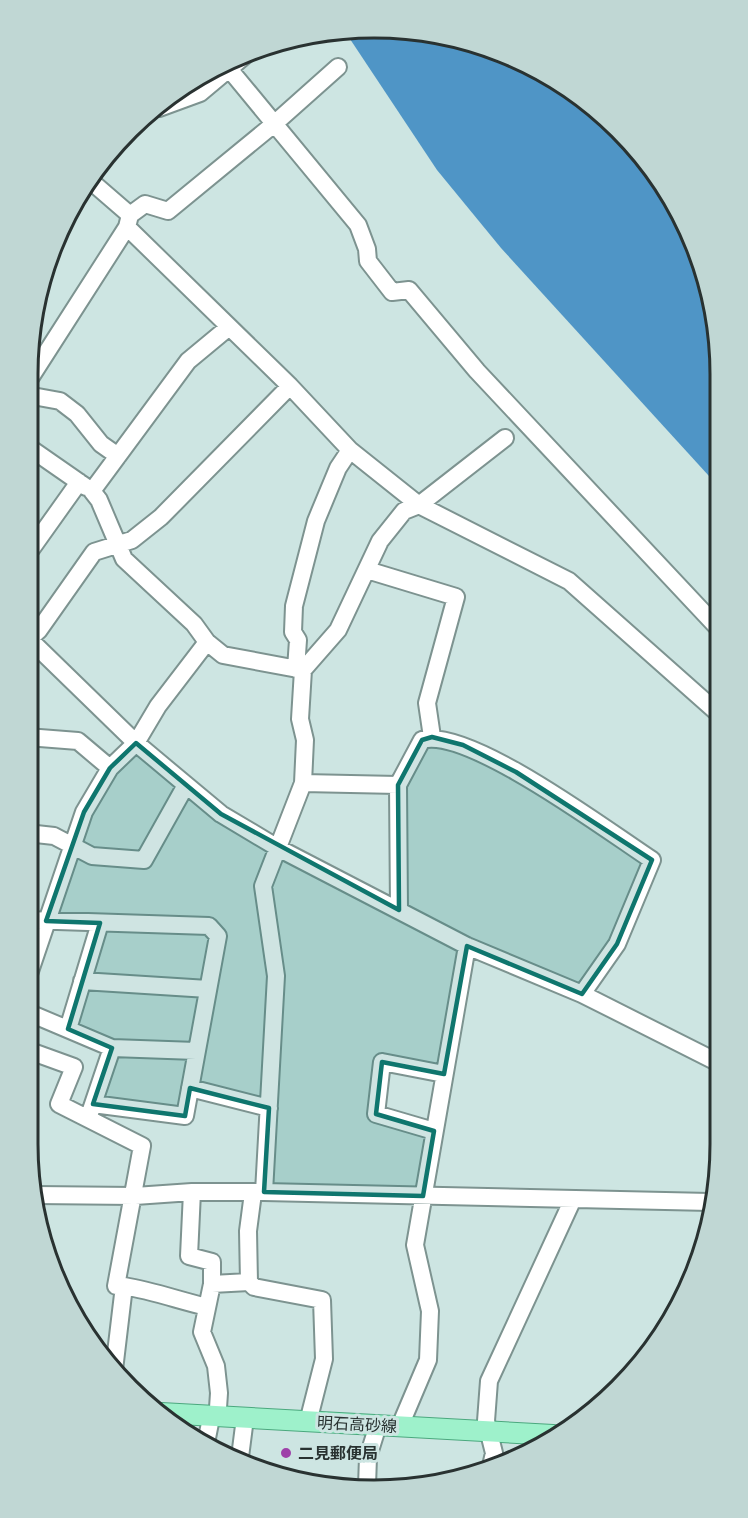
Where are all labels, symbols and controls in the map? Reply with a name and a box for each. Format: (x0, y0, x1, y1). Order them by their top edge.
street label: 明石高砂線 (317, 1413, 397, 1436)
place label: 二見郵便局 (298, 1444, 378, 1463)
marker: 二見郵便局 (279, 1446, 293, 1460)

